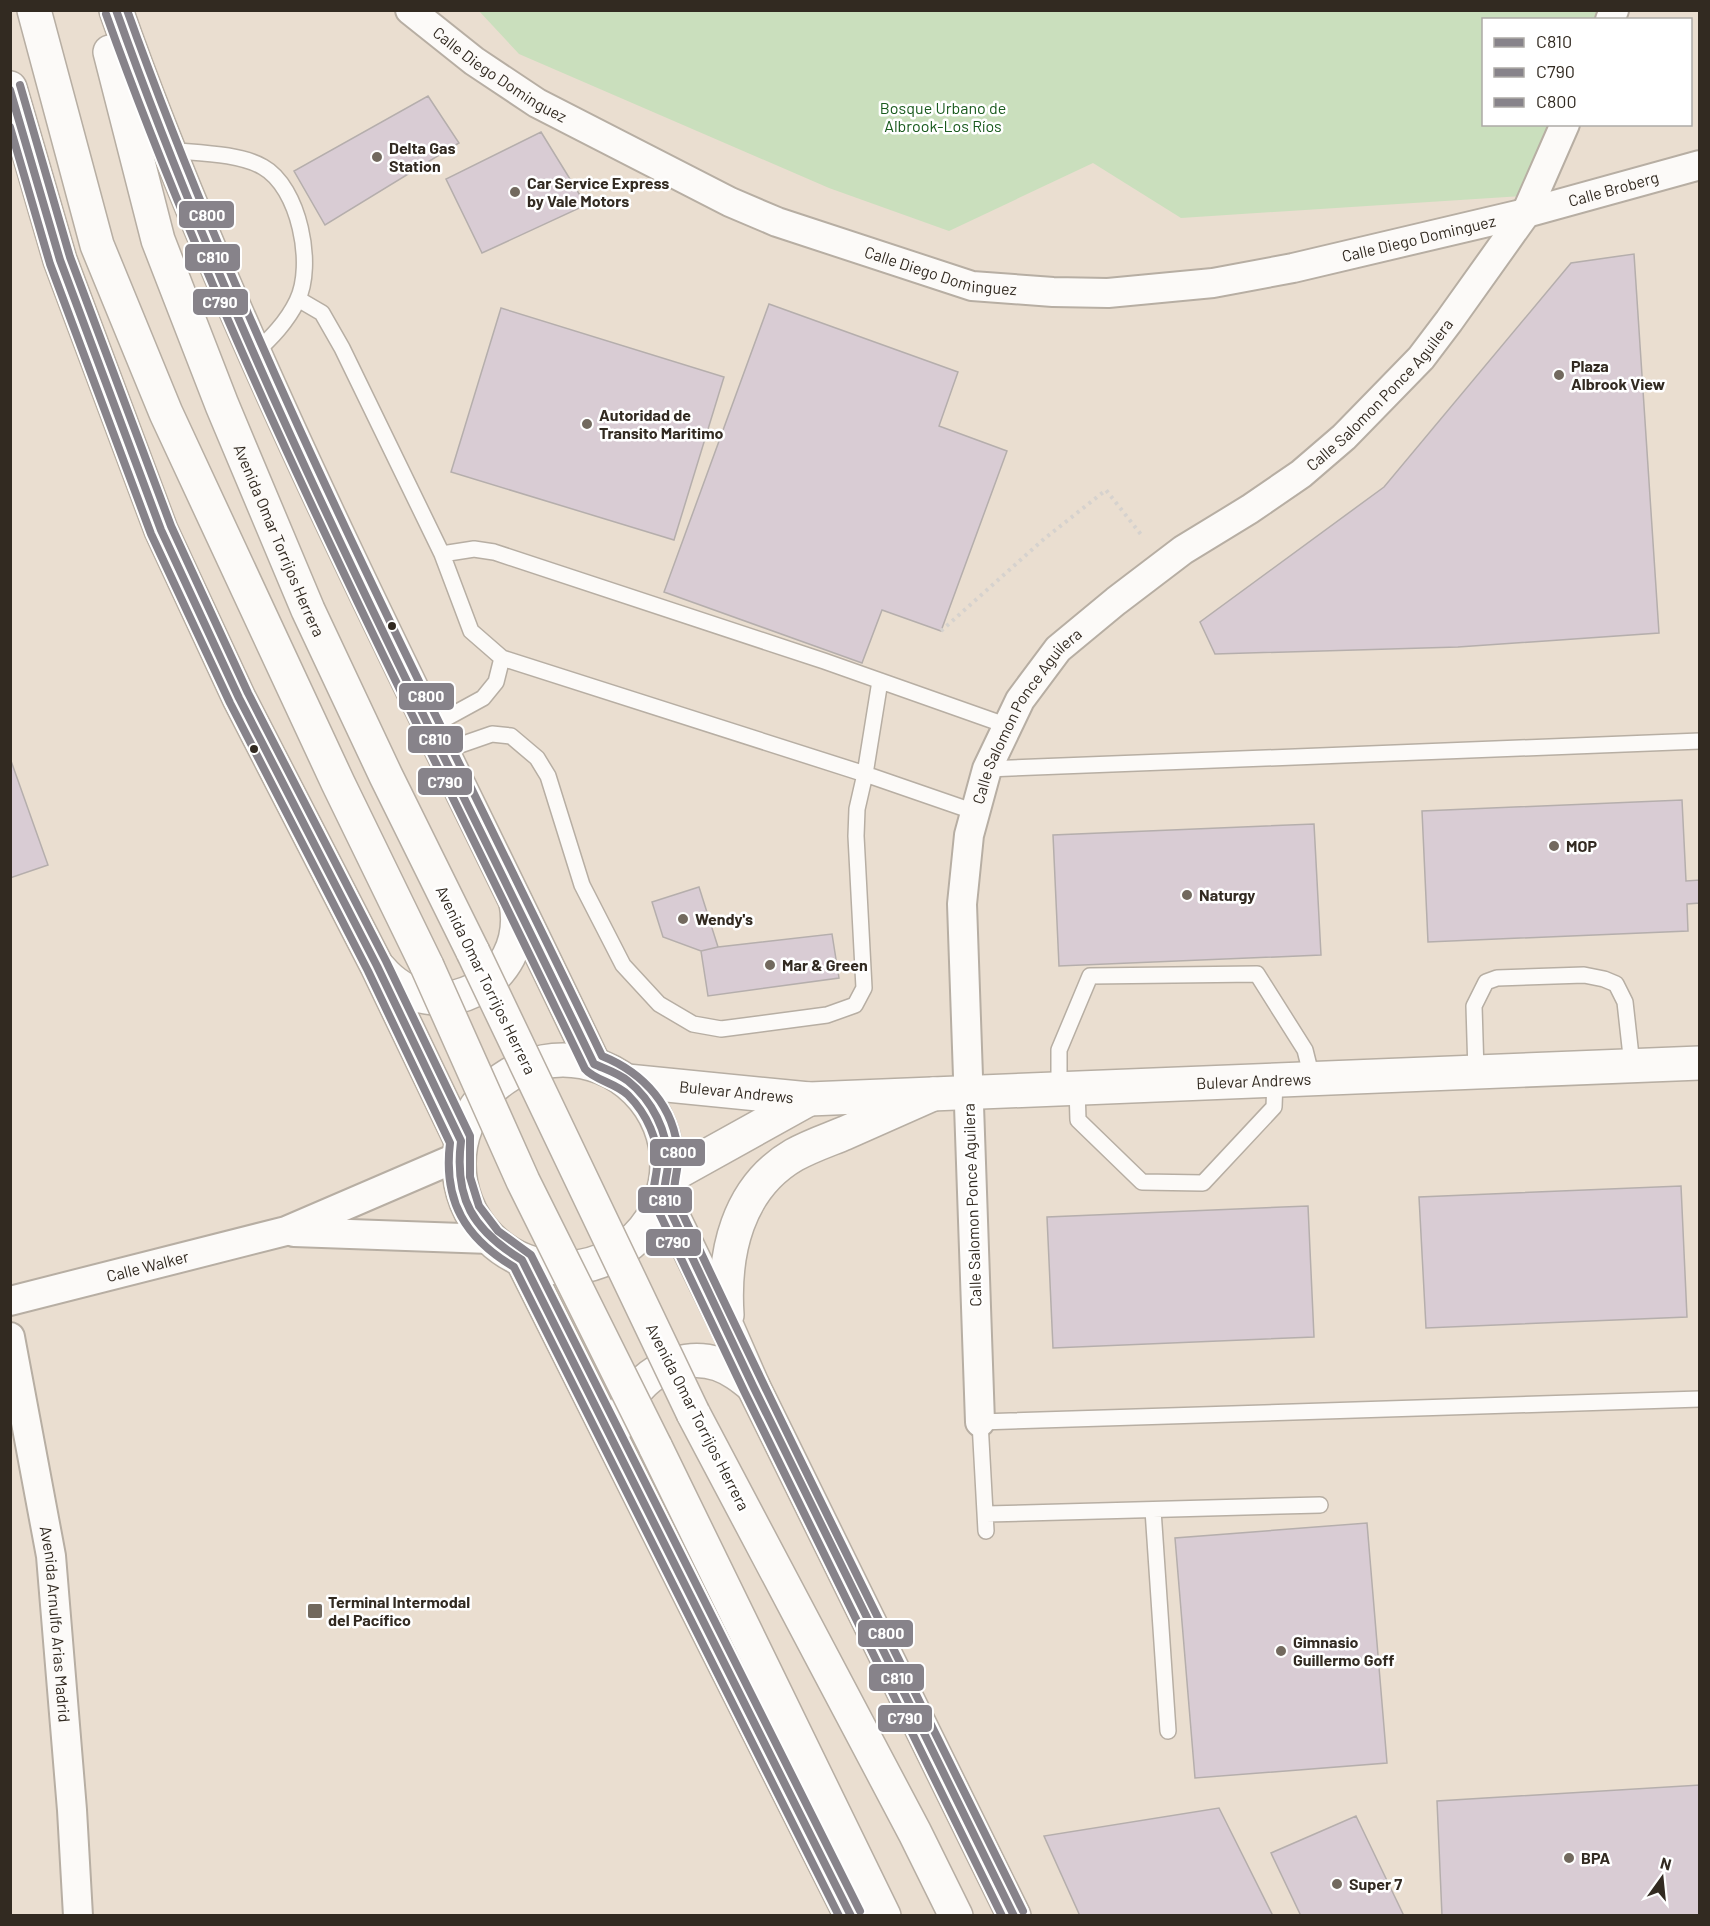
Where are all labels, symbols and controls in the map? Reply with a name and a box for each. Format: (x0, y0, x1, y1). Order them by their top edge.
legend (1482, 18, 1692, 126)
street label: Calle Diego Dominguez (430, 22, 570, 126)
text: C810 (1536, 30, 1572, 52)
text: C790 (1536, 60, 1575, 82)
text: C800 (1536, 90, 1577, 112)
park label: Bosque Urbano de Albrook-Los Ríos (880, 98, 1006, 135)
place label: Delta Gas Station (389, 138, 455, 175)
marker: Delta Gas Station (370, 150, 384, 164)
street label: Calle Broberg (1566, 167, 1661, 210)
place label: Car Service Express by Vale Motors (527, 173, 669, 210)
marker: Car Service Express by Vale Motors (508, 185, 522, 199)
line badge: C800 (178, 200, 235, 229)
text: C800 (189, 205, 225, 224)
street label: Calle Diego Dominguez (1340, 211, 1497, 265)
street label: Calle Diego Dominguez (862, 241, 1017, 298)
line badge: C810 (184, 243, 241, 272)
text: C810 (197, 247, 230, 266)
line badge: C790 (192, 288, 249, 316)
text: C790 (202, 292, 238, 311)
street label: Calle Salomon Ponce Aguilera (1302, 315, 1456, 474)
place label: Plaza Albrook View (1571, 356, 1666, 393)
marker: Plaza Albrook View (1552, 368, 1566, 382)
place label: Autoridad de Transito Maritimo (599, 405, 723, 442)
marker: Autoridad de Transito Maritimo (580, 417, 594, 431)
street label: Avenida Omar Torrijos Herrera (230, 441, 329, 640)
unlabelled marker (386, 620, 398, 632)
street label: Calle Salomon Ponce Aguilera (968, 624, 1085, 806)
line badge: C800 (398, 682, 455, 711)
text: C800 (408, 686, 444, 705)
line badge: C810 (407, 725, 464, 754)
text: C810 (419, 729, 452, 748)
unlabelled marker (248, 743, 260, 755)
line badge: C790 (417, 767, 473, 796)
text: C790 (427, 772, 463, 791)
place label: MOP (1566, 836, 1597, 855)
marker: MOP (1547, 839, 1561, 853)
street label: Avenida Omar Torrijos Herrera (432, 882, 540, 1077)
place label: Naturgy (1199, 885, 1255, 904)
marker: Naturgy (1180, 888, 1194, 902)
place label: Wendy's (695, 909, 753, 928)
marker: Wendy's (676, 912, 690, 926)
place label: Mar & Green (782, 955, 868, 974)
marker: Mar & Green (763, 958, 777, 972)
street label: Bulevar Andrews (1196, 1069, 1312, 1092)
street label: Bulevar Andrews (678, 1076, 795, 1106)
street label: Calle Salomon Ponce Aguilera (958, 1103, 985, 1307)
line badge: C800 (649, 1138, 706, 1167)
text: C800 (660, 1142, 696, 1161)
line badge: C810 (637, 1186, 693, 1214)
text: C810 (649, 1190, 682, 1209)
line badge: C790 (645, 1228, 702, 1257)
text: C790 (655, 1232, 691, 1251)
street label: Calle Walker (104, 1246, 191, 1285)
street label: Avenida Omar Torrijos Herrera (643, 1320, 754, 1513)
street label: Avenida Arnulfo Arias Madrid (37, 1524, 75, 1723)
place label: Terminal Intermodal del Pacífico (328, 1592, 470, 1629)
marker: Terminal Intermodal del Pacífico (306, 1602, 324, 1620)
line badge: C800 (857, 1619, 914, 1648)
text: C800 (868, 1623, 904, 1642)
place label: Gimnasio Guillermo Goff (1293, 1632, 1395, 1669)
marker: Gimnasio Guillermo Goff (1274, 1644, 1288, 1658)
line badge: C810 (868, 1663, 925, 1692)
text: C810 (881, 1668, 914, 1687)
line badge: C790 (877, 1704, 933, 1733)
text: C790 (887, 1708, 923, 1727)
place label: BPA (1581, 1848, 1611, 1867)
north arrow (1632, 1848, 1692, 1908)
marker: BPA (1562, 1851, 1576, 1865)
text: N (1658, 1852, 1674, 1874)
place label: Super 7 (1349, 1874, 1402, 1893)
marker: Super 7 (1330, 1877, 1344, 1891)

